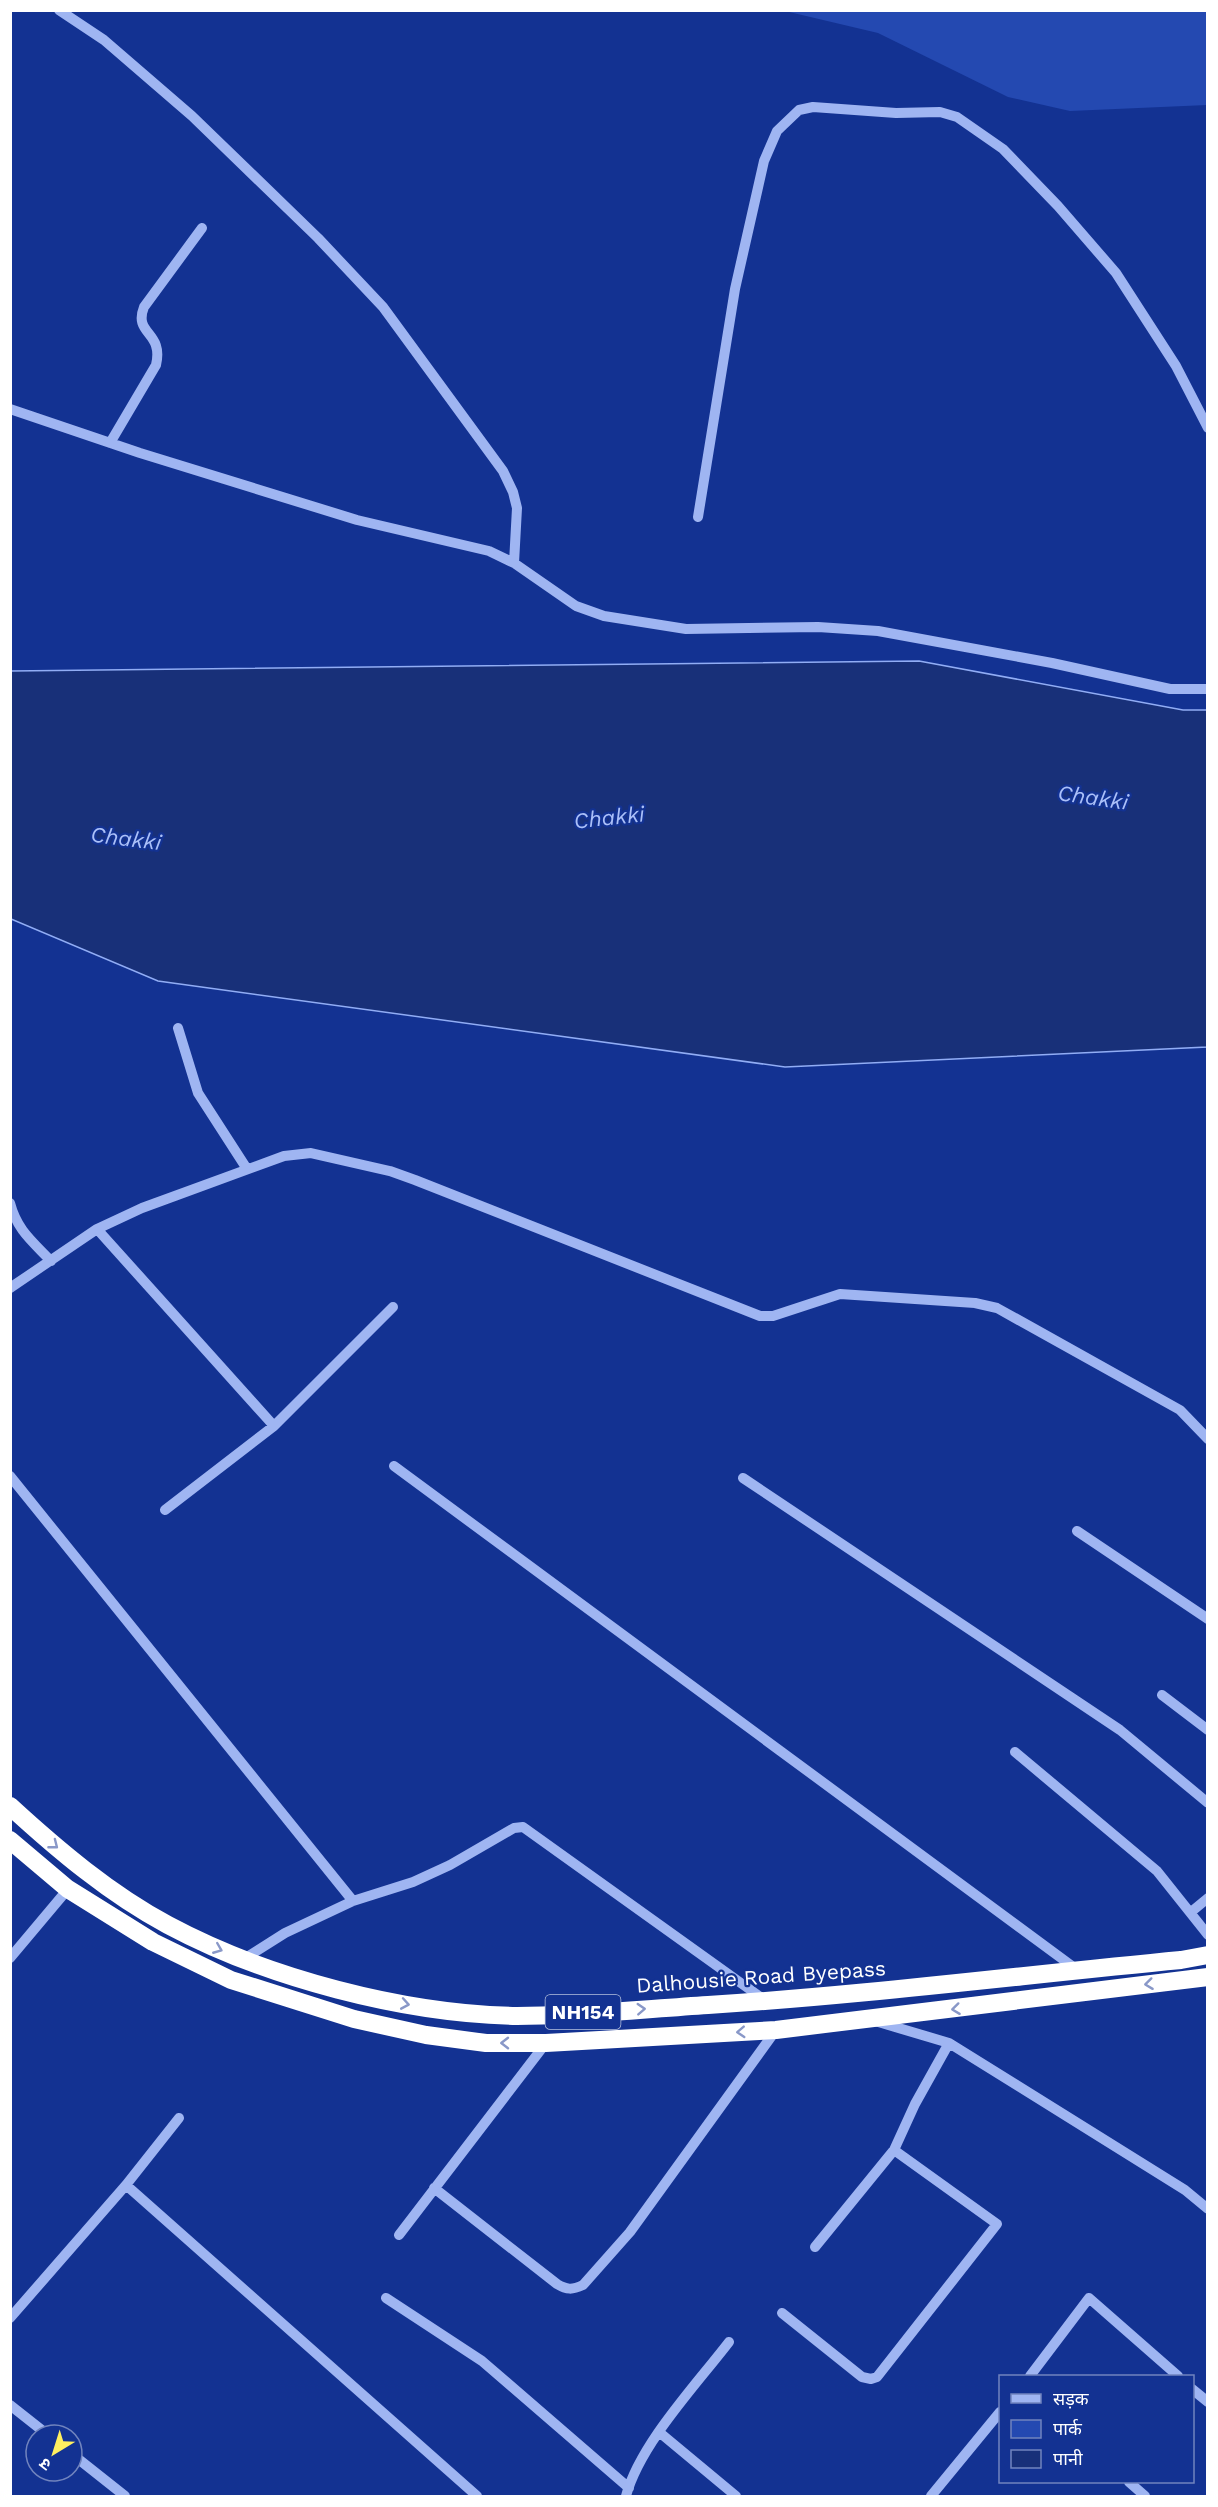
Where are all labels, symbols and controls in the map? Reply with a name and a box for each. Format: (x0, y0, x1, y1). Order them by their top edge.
water label: Chakki (1056, 780, 1131, 815)
water label: Chakki (572, 801, 647, 834)
water label: Chakki (89, 822, 164, 855)
one-way arrow (47, 1838, 58, 1849)
one-way arrow (212, 1942, 223, 1954)
street label: Dalhousie Road Byepass (635, 1955, 887, 1998)
one-way arrow (1145, 1978, 1154, 1990)
road number: NH154 (546, 1995, 620, 2029)
one-way arrow (400, 1997, 410, 2010)
one-way arrow (637, 2003, 646, 2016)
one-way arrow (951, 2003, 961, 2015)
one-way arrow (737, 2025, 746, 2038)
one-way arrow (500, 2037, 509, 2049)
legend (999, 2375, 1194, 2483)
text: सड़क (1053, 2388, 1090, 2409)
text: पार्क (1053, 2418, 1083, 2439)
north arrow (24, 2423, 84, 2483)
text: पानी (1053, 2448, 1083, 2469)
text: उ (35, 2454, 55, 2475)

